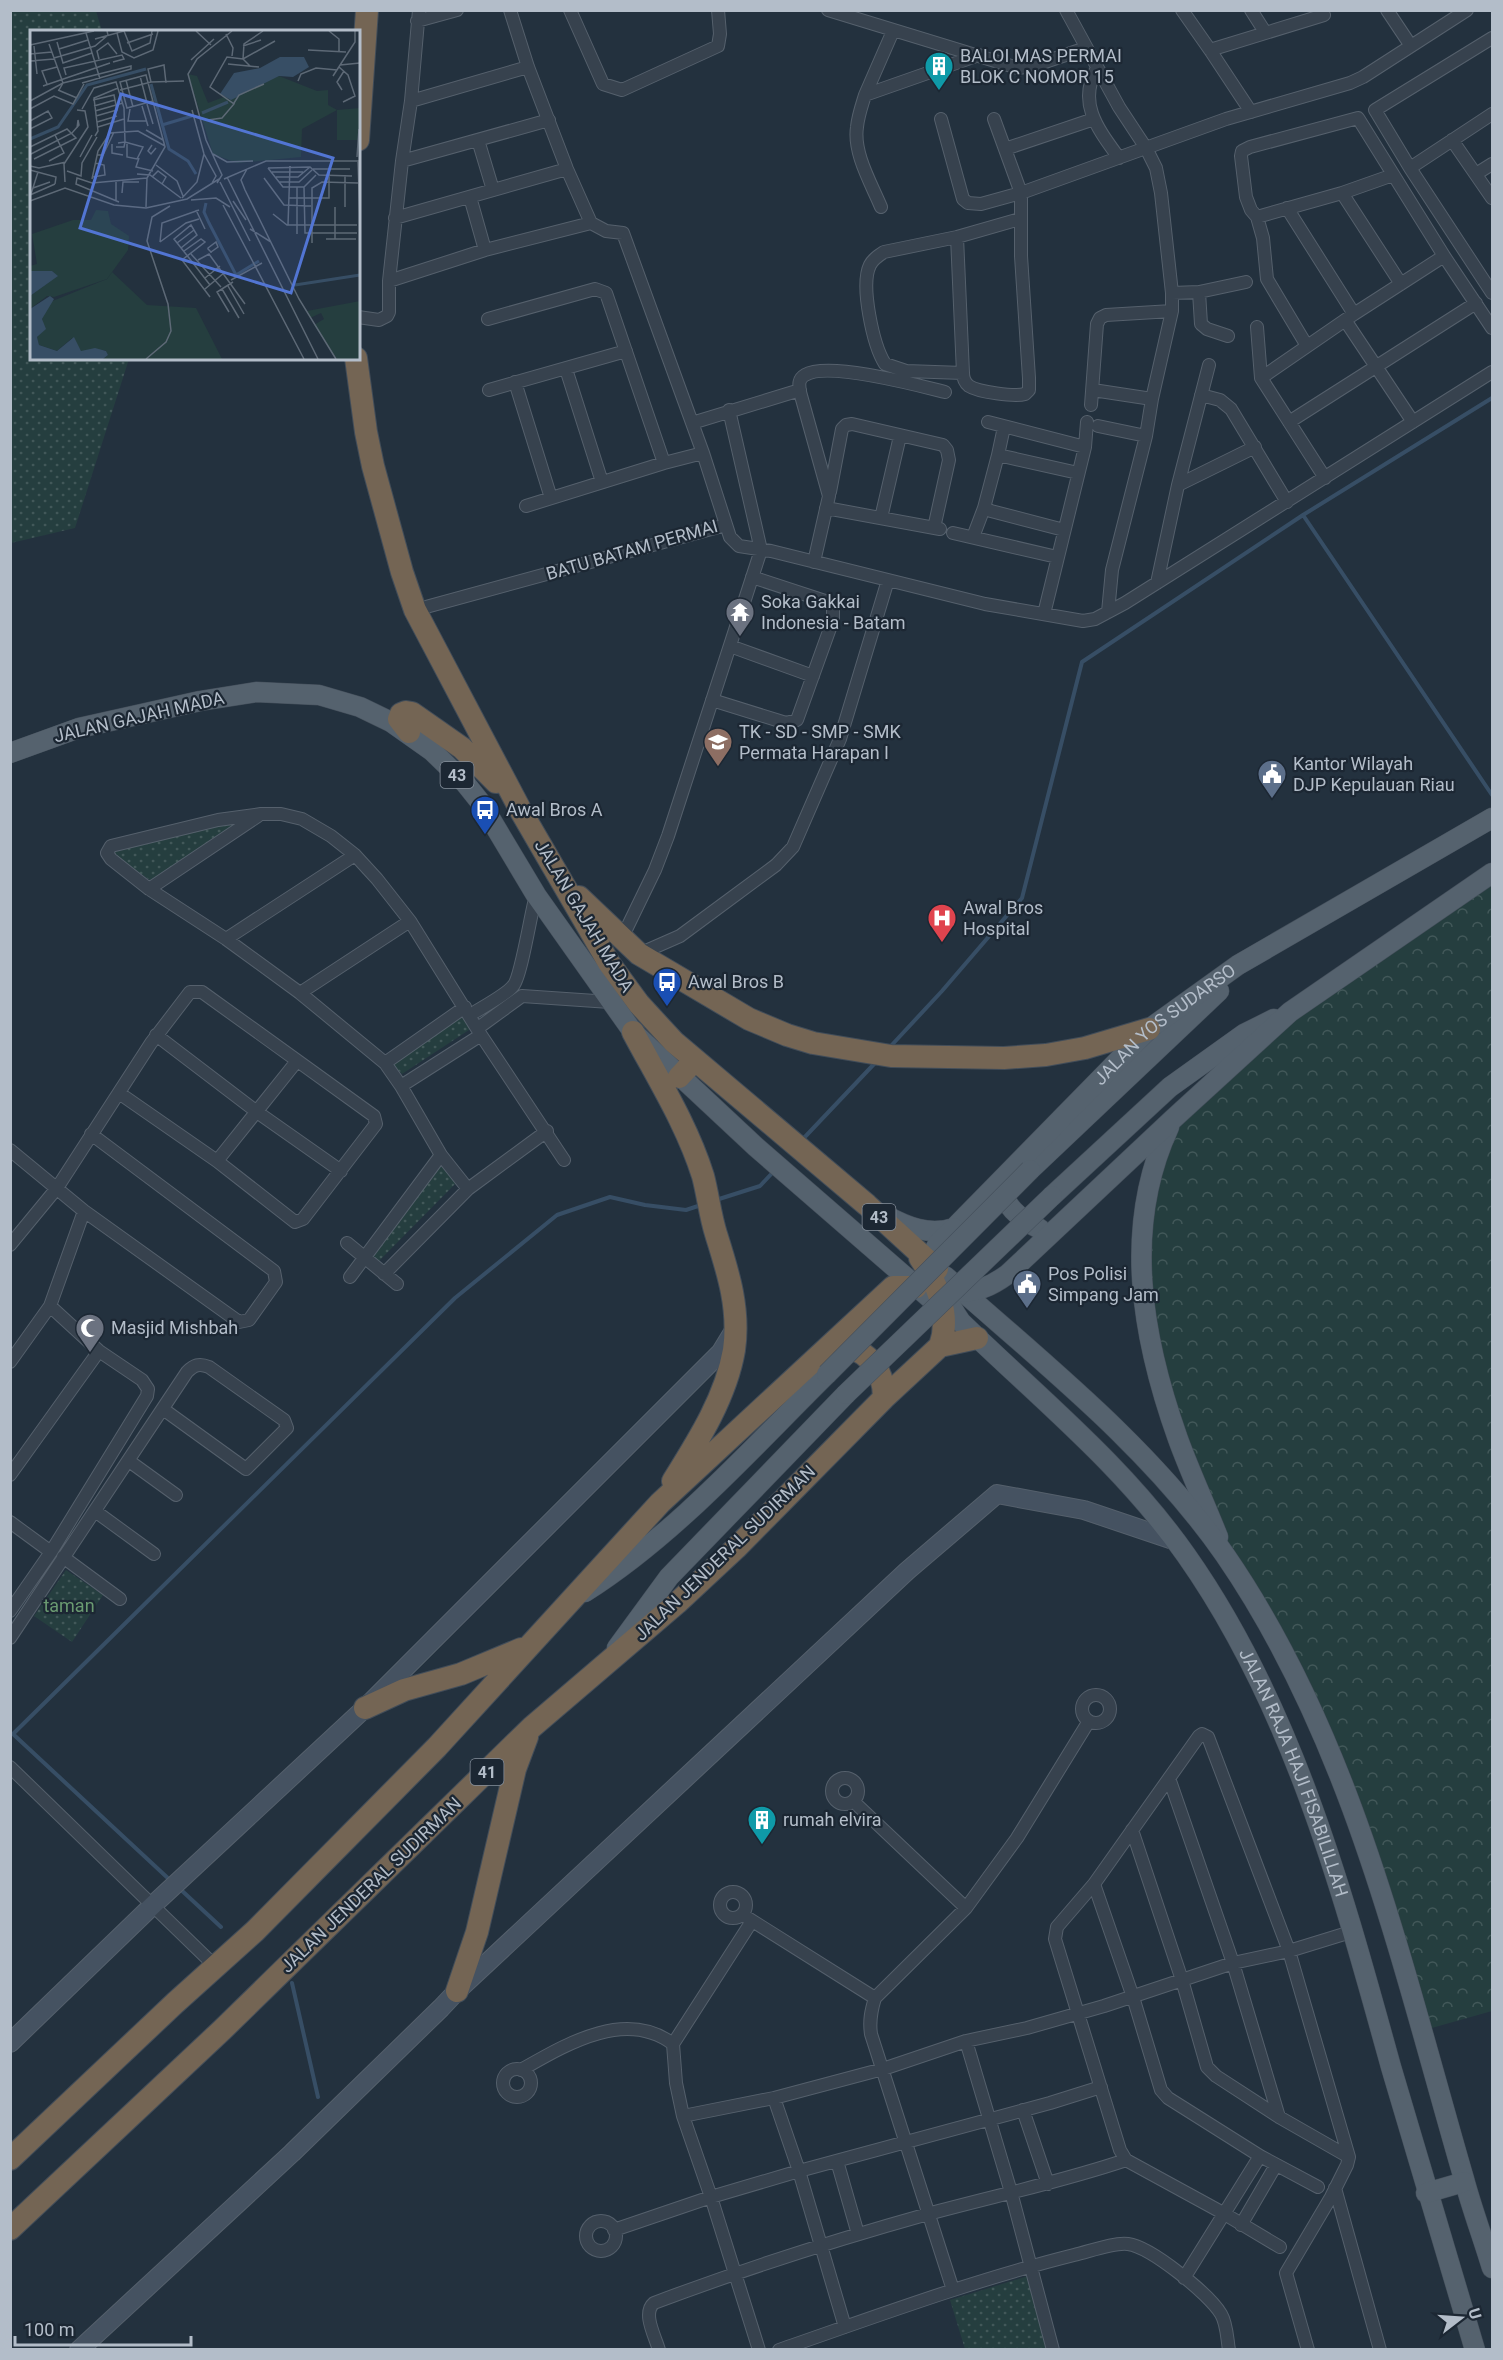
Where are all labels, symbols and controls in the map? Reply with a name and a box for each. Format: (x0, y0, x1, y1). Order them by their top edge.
inset map (30, 30, 360, 360)
place label: BALOI MAS PERMAI BLOK C NOMOR 15 (960, 45, 1122, 87)
building icon: BALOI MAS PERMAI BLOK C NOMOR 15 (923, 50, 955, 92)
street label: BATU BATAM PERMAI (544, 515, 720, 584)
place label: Soka Gakkai Indonesia - Batam (761, 591, 906, 633)
temple icon: Soka Gakkai Indonesia - Batam (724, 596, 756, 638)
street label: JALAN GAJAH MADA (52, 687, 226, 746)
place label: TK - SD - SMP - SMK Permata Harapan I (739, 721, 901, 763)
school or university icon: TK - SD - SMP - SMK Permata Harapan I (702, 726, 734, 768)
place label: Kantor Wilayah DJP Kepulauan Riau (1293, 753, 1455, 795)
public building icon: Kantor Wilayah DJP Kepulauan Riau (1256, 758, 1288, 800)
road number: 43 (440, 762, 474, 788)
bus stop icon: Awal Bros A (469, 794, 501, 836)
place label: Awal Bros A (506, 799, 603, 820)
street label: JALAN GAJAH MADA (531, 836, 638, 996)
place label: Awal Bros Hospital (963, 897, 1043, 939)
hospital icon: Awal Bros Hospital (926, 902, 958, 944)
street label: JALAN YOS SUDARSO (1089, 959, 1239, 1089)
bus stop icon: Awal Bros B (651, 966, 683, 1008)
place label: Awal Bros B (688, 971, 784, 992)
road number: 43 (862, 1204, 896, 1230)
place label: Pos Polisi Simpang Jam (1048, 1263, 1159, 1305)
public building icon: Pos Polisi Simpang Jam (1011, 1268, 1043, 1310)
mosque icon: Masjid Mishbah (74, 1312, 106, 1354)
place label: Masjid Mishbah (111, 1317, 238, 1338)
street label: JALAN JENDERAL SUDIRMAN (630, 1461, 819, 1645)
park label: taman (43, 1595, 95, 1616)
street label: JALAN RAJA HAJI FISABILILLAH (1235, 1645, 1352, 1899)
road number: 41 (470, 1759, 504, 1785)
street label: JALAN JENDERAL SUDIRMAN (276, 1793, 465, 1977)
building icon: rumah elvira (746, 1804, 778, 1846)
place label: rumah elvira (783, 1809, 882, 1830)
north arrow (1431, 2288, 1491, 2348)
text: U (1464, 2306, 1485, 2322)
scale bar (15, 2309, 190, 2347)
text: 100 m (24, 2319, 75, 2340)

